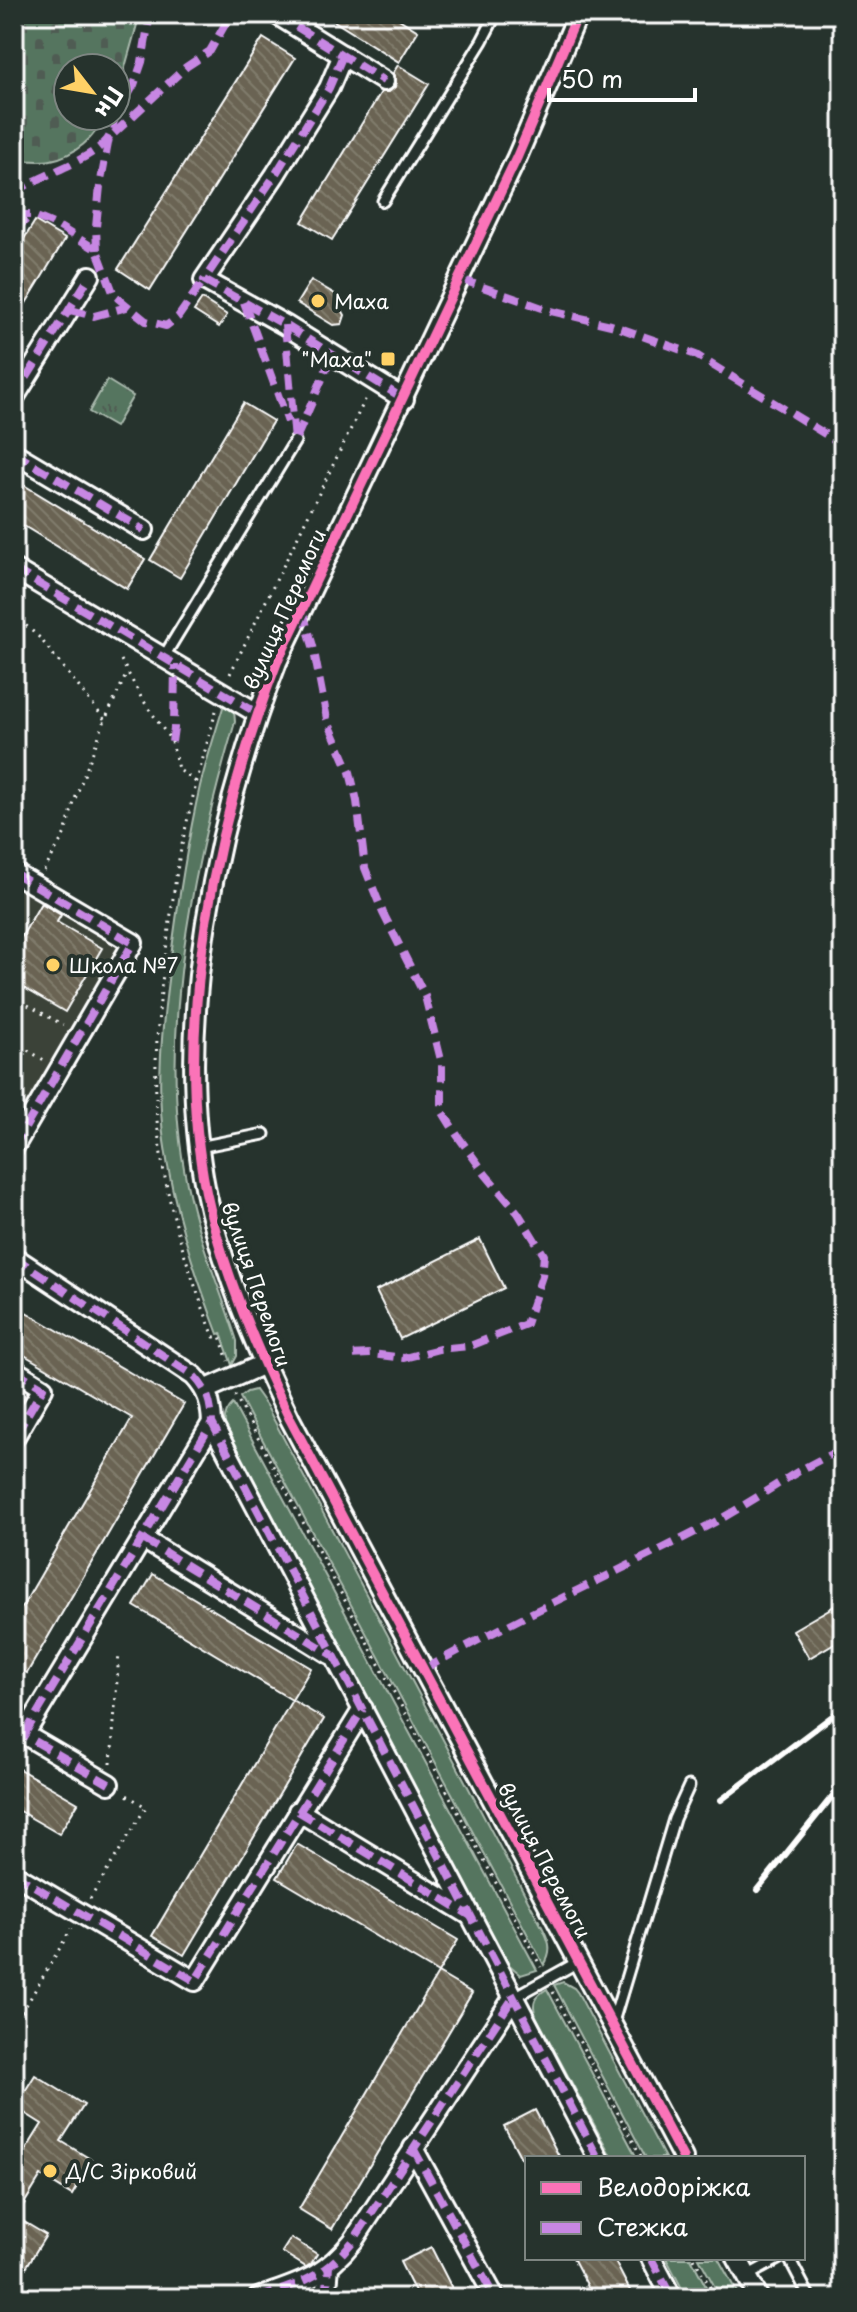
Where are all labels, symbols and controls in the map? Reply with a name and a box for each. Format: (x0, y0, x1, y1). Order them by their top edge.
north arrow (52, 52, 132, 132)
scale bar (549, 52, 695, 102)
text: 50 m (561, 60, 623, 96)
text: Пн (88, 81, 133, 125)
place label: Маха (334, 286, 389, 316)
marker: Маха (309, 292, 327, 310)
place label: "Маха" (301, 344, 372, 374)
marker: "Маха" (379, 350, 397, 368)
street label: вулиця Перемоги (235, 524, 333, 694)
place label: Школа №7 (69, 950, 178, 980)
marker: Школа №7 (44, 956, 62, 974)
street label: вулиця Перемоги (215, 1197, 299, 1371)
street label: вулиця Перемоги (491, 1777, 599, 1943)
place label: Д/С Зірковий (65, 2156, 197, 2186)
legend (525, 2156, 805, 2260)
marker: Д/С Зірковий (41, 2162, 59, 2180)
text: Велодоріжка (597, 2168, 750, 2204)
text: Стежка (597, 2208, 688, 2244)

